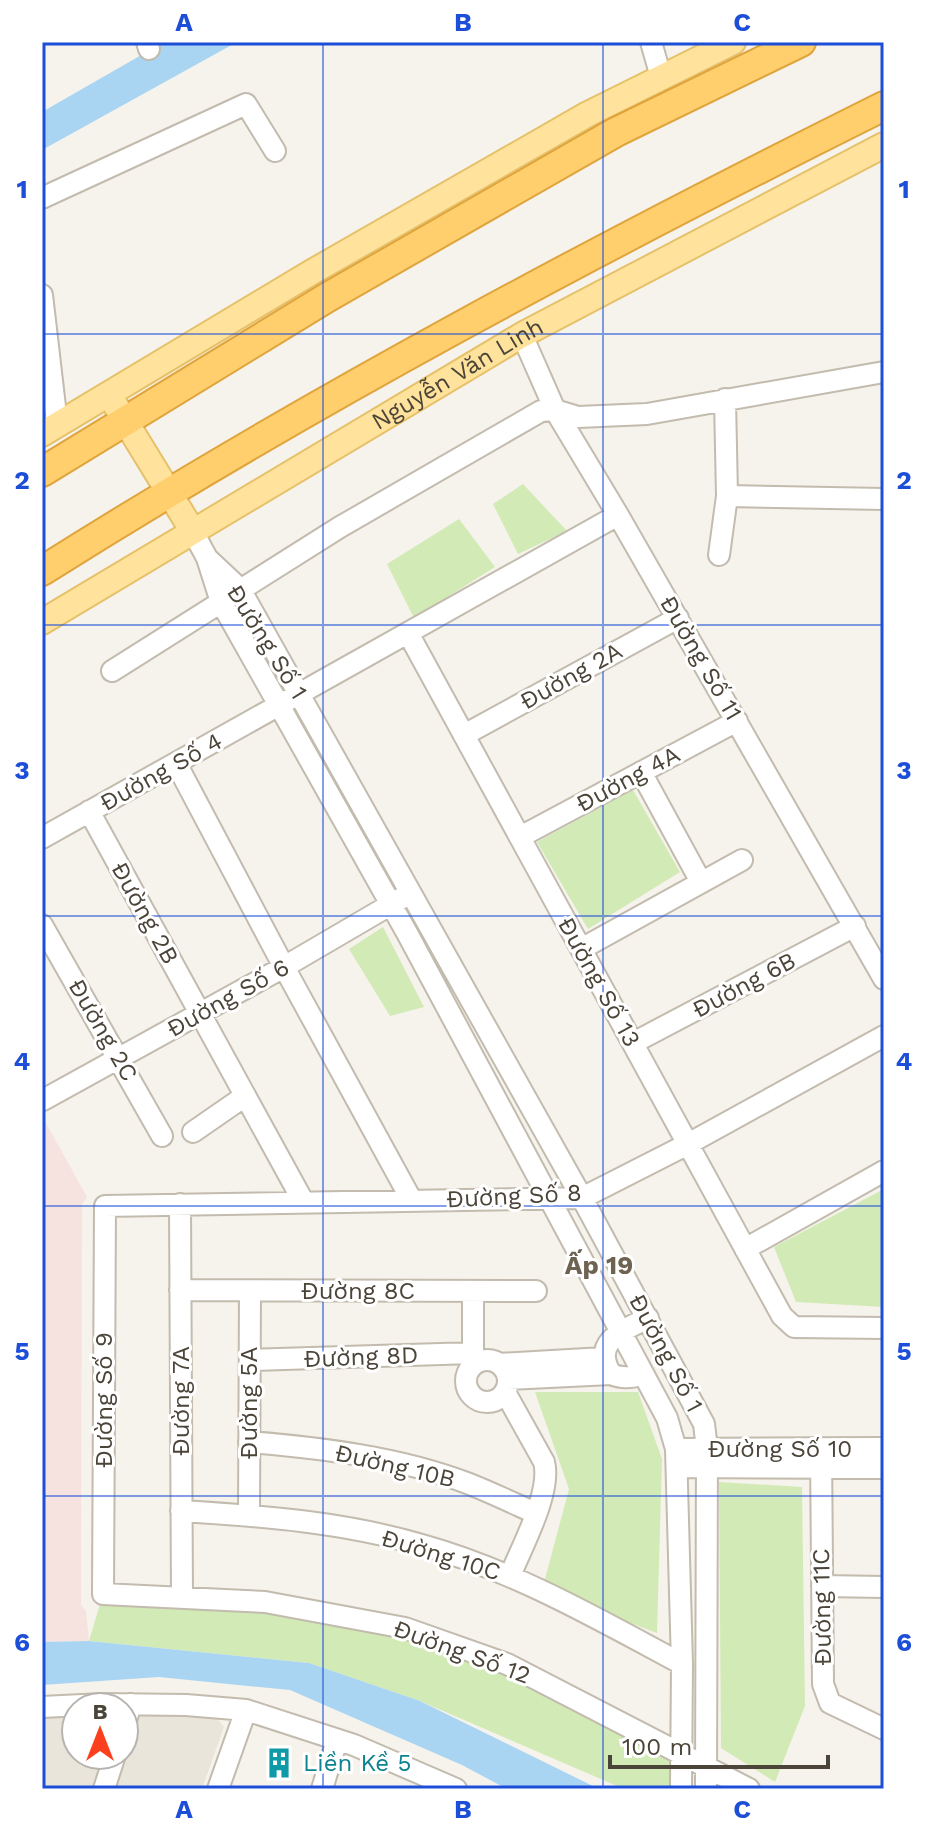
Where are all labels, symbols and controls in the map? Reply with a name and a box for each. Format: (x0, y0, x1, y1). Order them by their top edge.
text: A (175, 7, 193, 37)
text: B (454, 7, 472, 37)
text: C (733, 7, 751, 37)
text: 1 (16, 174, 28, 204)
text: 1 (898, 174, 910, 204)
street label: Nguyễn Văn Linh (367, 312, 548, 436)
text: 2 (14, 465, 30, 495)
text: 2 (896, 465, 912, 495)
street label: Đường Số 1 (221, 580, 313, 704)
street label: Đường Số 11 (654, 591, 748, 725)
street label: Đường 2A (515, 636, 627, 716)
street label: Đường Số 4 (95, 727, 227, 817)
street label: Đường 4A (571, 740, 685, 818)
text: 3 (14, 755, 30, 785)
text: 3 (896, 755, 912, 785)
street label: Đường 2B (106, 857, 184, 969)
street label: Đường Số 13 (552, 912, 646, 1052)
street label: Đường 6B (688, 946, 800, 1024)
street label: Đường Số 6 (162, 953, 294, 1043)
street label: Đường 2C (63, 974, 143, 1086)
text: 4 (14, 1046, 31, 1076)
text: 4 (896, 1046, 913, 1076)
street label: Đường Số 8 (446, 1178, 582, 1214)
district label: Ấp 19 (565, 1249, 633, 1280)
street label: Đường 8C (301, 1277, 415, 1305)
street label: Đường Số 1 (623, 1289, 709, 1417)
street label: Đường Số 9 (90, 1332, 118, 1468)
text: 5 (14, 1336, 30, 1366)
text: 5 (896, 1336, 912, 1366)
street label: Đường 8D (303, 1341, 419, 1373)
street label: Đường 7A (167, 1346, 195, 1456)
street label: Đường 5A (235, 1347, 263, 1459)
street label: Đường Số 10 (708, 1435, 852, 1463)
street label: Đường 10B (332, 1439, 458, 1493)
street label: Đường 10C (378, 1524, 504, 1586)
street label: Đường 11C (807, 1548, 837, 1666)
street label: Đường Số 12 (390, 1614, 534, 1690)
text: 6 (14, 1627, 30, 1657)
text: 6 (896, 1627, 912, 1657)
north arrow (60, 1691, 140, 1771)
text: B (92, 1699, 108, 1724)
scale bar (610, 1719, 828, 1769)
text: 100 m (622, 1733, 692, 1761)
building icon: Liền Kề 5 (262, 1746, 296, 1780)
place label: Liền Kề 5 (303, 1749, 411, 1777)
text: A (175, 1794, 193, 1824)
text: B (454, 1794, 472, 1824)
text: C (733, 1794, 751, 1824)

